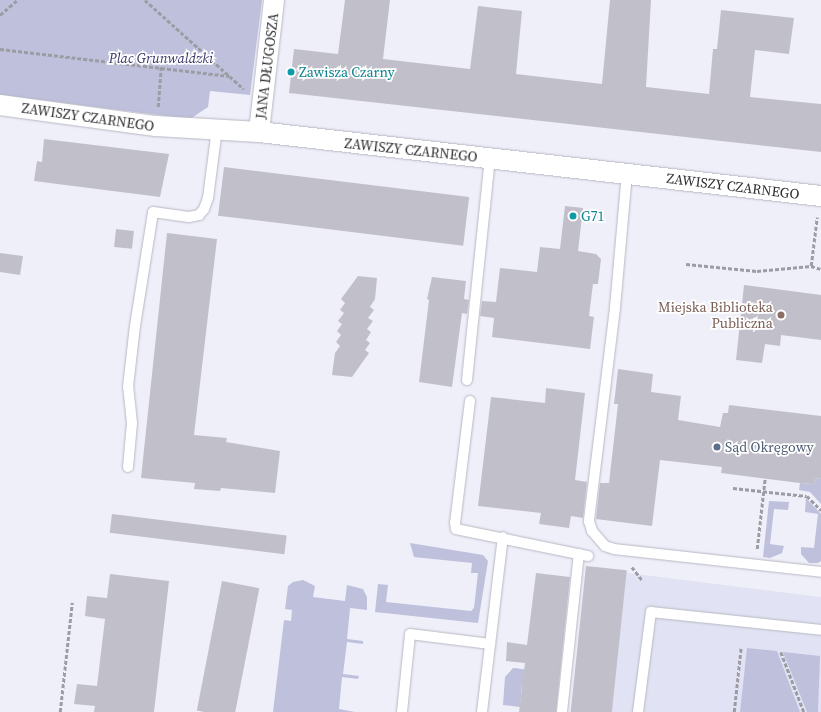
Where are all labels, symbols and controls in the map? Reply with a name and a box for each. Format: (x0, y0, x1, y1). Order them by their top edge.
street label: JANA DŁUGOSZA (252, 12, 282, 120)
park label: Plac Grunwaldzki (109, 50, 213, 66)
place label: Zawisza Czarny (299, 64, 395, 80)
marker: Zawisza Czarny (286, 67, 296, 77)
street label: ZAWISZY CZARNEGO (20, 99, 156, 135)
street label: ZAWISZY CZARNEGO (343, 135, 479, 165)
street label: ZAWISZY CZARNEGO (665, 169, 801, 203)
place label: G71 (581, 208, 605, 224)
marker: G71 (568, 211, 578, 221)
place label: Miejska Biblioteka Publiczna (658, 299, 773, 332)
marker: Miejska Biblioteka Publiczna (776, 310, 786, 320)
place label: Sąd Okręgowy (725, 439, 814, 455)
marker: Sąd Okręgowy (712, 442, 722, 452)

